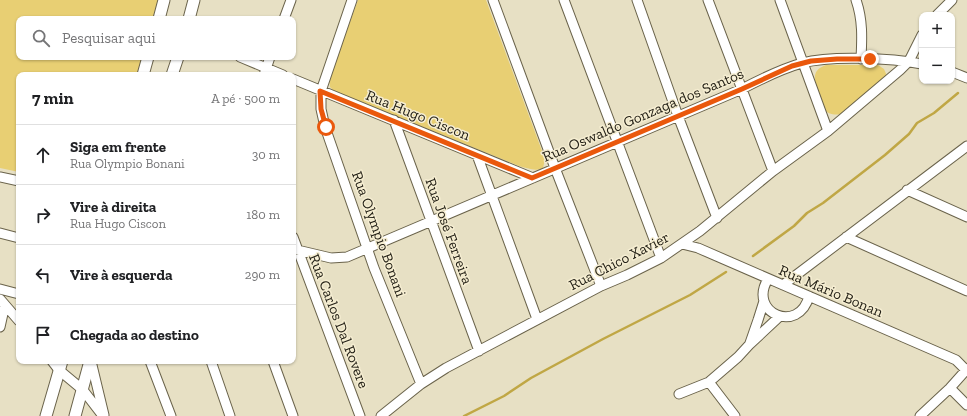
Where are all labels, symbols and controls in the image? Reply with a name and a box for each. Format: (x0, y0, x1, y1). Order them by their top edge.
map controls (919, 12, 955, 84)
button: + (919, 12, 955, 48)
search box (16, 16, 296, 60)
icon: search (30, 27, 52, 49)
text: Pesquisar aqui (62, 29, 156, 47)
button: − (919, 48, 955, 84)
route end (861, 50, 879, 68)
street label: Rua Oswaldo Gonzaga dos Santos (540, 64, 746, 166)
street label: Rua Hugo Ciscon (363, 86, 473, 144)
text: 7 min (32, 88, 74, 108)
text: A pé · 500 m (211, 91, 280, 106)
route start (317, 118, 335, 136)
text: Siga em frente (70, 138, 166, 156)
icon: ahead (32, 144, 54, 166)
text: 30 m (252, 147, 280, 162)
text: Rua Olympio Bonani (70, 156, 185, 171)
street label: Rua Olympio Bonani (348, 169, 410, 299)
street label: Rua José Ferreira (421, 175, 477, 287)
text: Vire à direita (70, 198, 156, 216)
icon: right (32, 204, 54, 226)
text: 180 m (246, 207, 280, 222)
text: Rua Hugo Ciscon (70, 216, 166, 231)
street label: Rua Chico Xavier (566, 228, 672, 294)
street label: Rua Carlos Dal Rovere (305, 251, 373, 391)
street label: Rua Mário Bonan (776, 261, 886, 321)
icon: left (32, 264, 54, 286)
text: Vire à esquerda (70, 266, 173, 284)
text: 290 m (245, 267, 280, 282)
icon: arrive (32, 324, 54, 346)
text: Chegada ao destino (70, 326, 199, 344)

